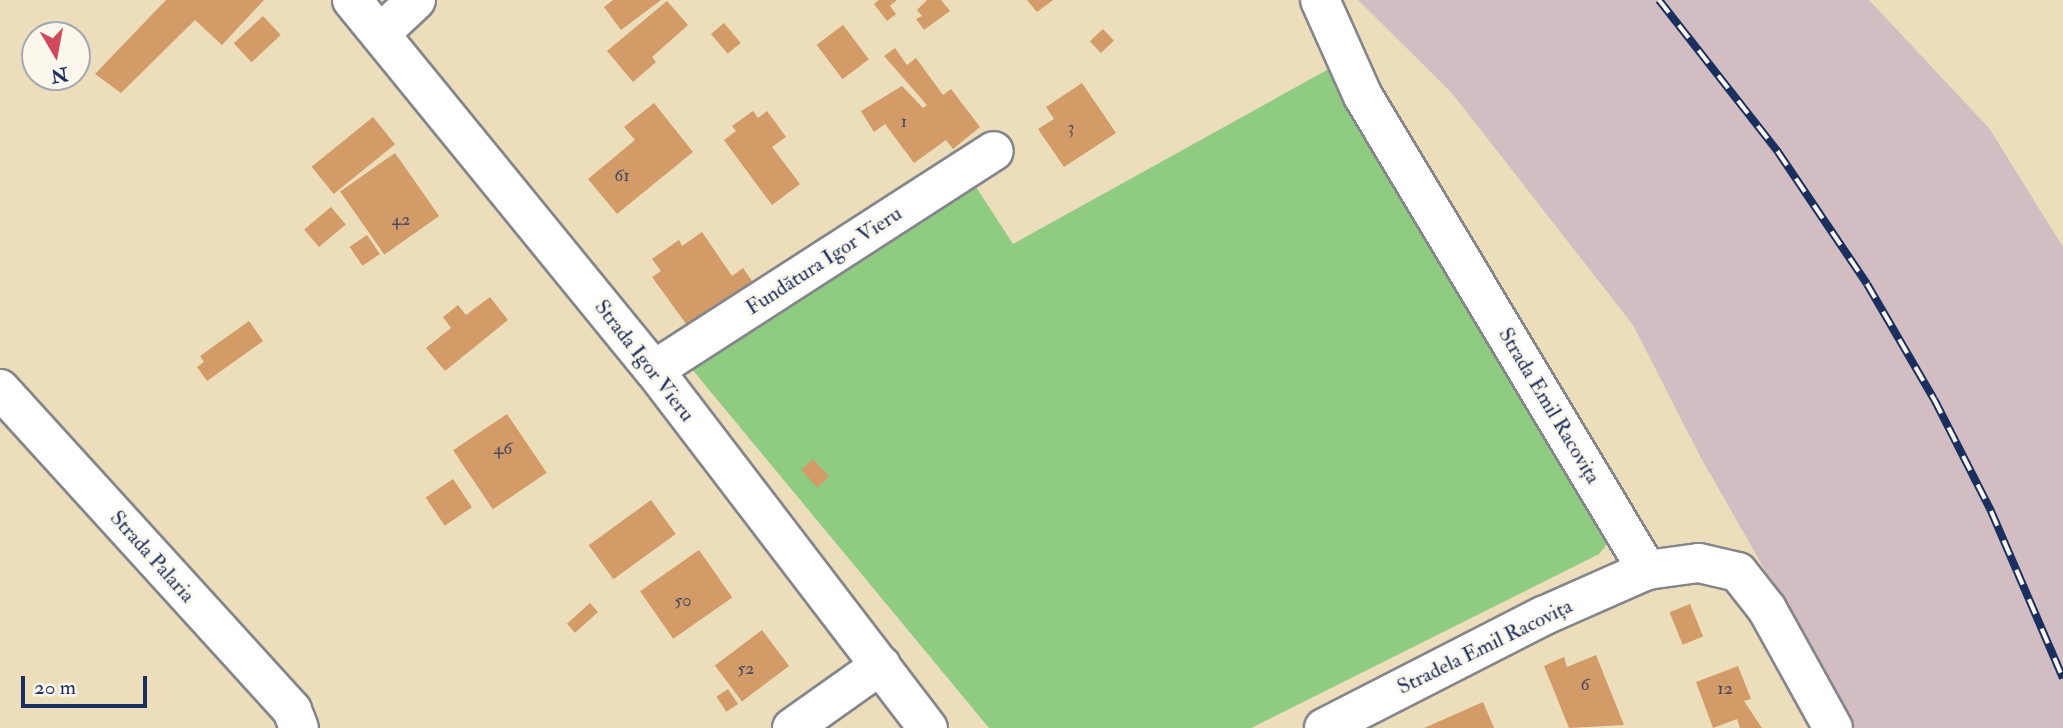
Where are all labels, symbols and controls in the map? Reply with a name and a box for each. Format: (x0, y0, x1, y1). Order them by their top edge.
north arrow (21, 21, 91, 91)
text: N (49, 61, 70, 88)
house number: 1 (901, 111, 907, 133)
house number: 3 (1068, 117, 1074, 139)
house number: 61 (614, 165, 630, 187)
street label: Fundătura Igor Vieru (741, 201, 907, 321)
house number: 42 (392, 209, 410, 231)
street label: Strada Igor Vieru (589, 295, 699, 427)
street label: Strada Emil Racovița (1493, 324, 1605, 488)
house number: 46 (494, 438, 512, 460)
street label: Strada Palaria (104, 506, 200, 608)
house number: 50 (675, 590, 691, 612)
street label: Stradela Emil Racovița (1393, 594, 1577, 700)
house number: 52 (738, 658, 754, 680)
scale bar (24, 662, 150, 706)
text: 20 m (34, 674, 76, 701)
house number: 6 (1580, 674, 1590, 696)
house number: 12 (1717, 678, 1733, 700)

